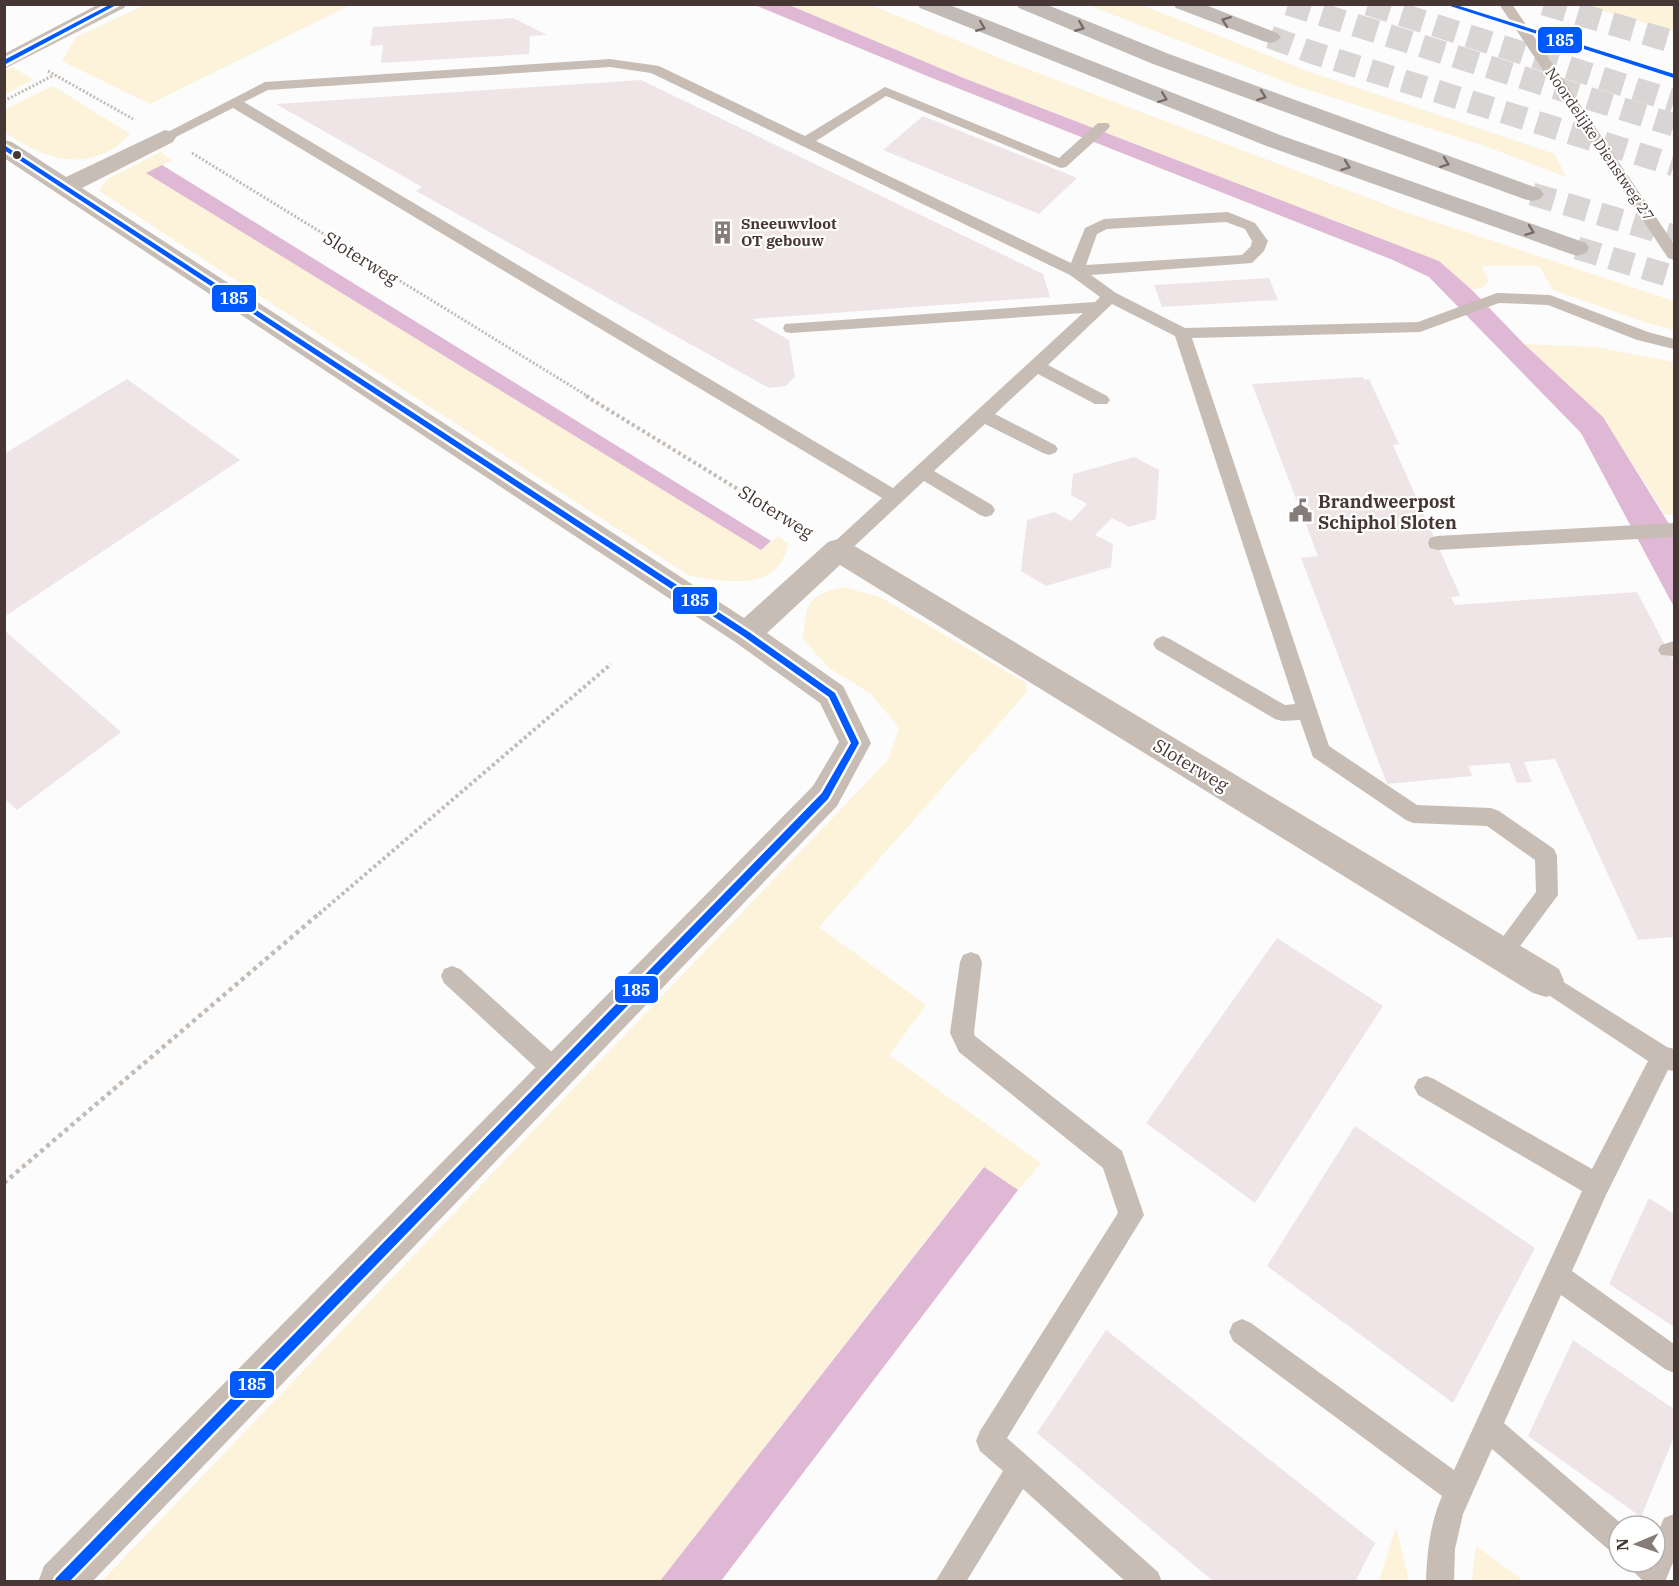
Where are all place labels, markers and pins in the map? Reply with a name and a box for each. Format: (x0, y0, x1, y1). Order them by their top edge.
unlabelled marker (11, 149, 23, 161)
place label: Sneeuwvloot OT gebouw (741, 214, 837, 250)
building icon: Sneeuwvloot OT gebouw (710, 219, 736, 245)
place label: Brandweerpost Schiphol Sloten (1318, 490, 1457, 534)
public building icon: Brandweerpost Schiphol Sloten (1287, 498, 1313, 524)

